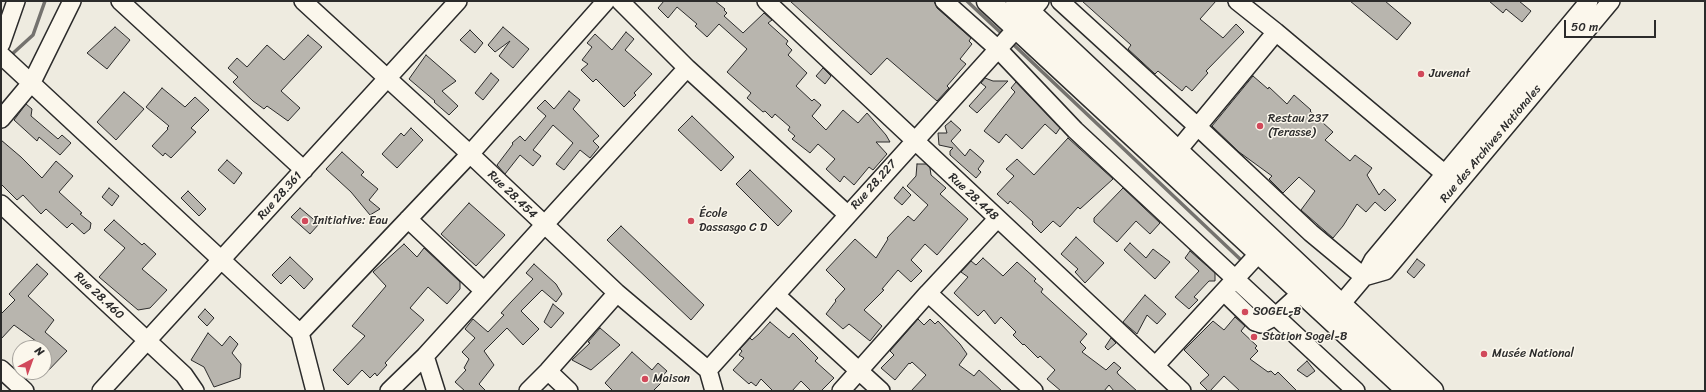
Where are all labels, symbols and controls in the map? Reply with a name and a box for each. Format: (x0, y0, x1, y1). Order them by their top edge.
scale bar (1566, 12, 1658, 38)
text: 50 m (1571, 16, 1598, 38)
place label: Juvenat (1429, 67, 1470, 81)
marker: Juvenat (1416, 69, 1426, 79)
street label: Rue des Archives Nationales (1437, 82, 1545, 206)
place label: Restau 237 (Terasse) (1268, 112, 1328, 140)
marker: Restau 237 (Terasse) (1255, 121, 1265, 131)
street label: Rue 28.227 (848, 157, 900, 213)
street label: Rue 28.454 (484, 168, 540, 222)
street label: Rue 28.361 (255, 169, 305, 223)
street label: Rue 28.448 (945, 170, 1001, 224)
place label: École Dassasgo C D (699, 207, 767, 235)
place label: Initiative: Eau (313, 214, 388, 228)
marker: Initiative: Eau (300, 216, 310, 226)
marker: École Dassasgo C D (686, 216, 696, 226)
street label: Rue 28.460 (71, 269, 127, 323)
place label: SOGEL-B (1253, 305, 1301, 319)
marker: SOGEL-B (1240, 307, 1250, 317)
place label: Station Sogel-B (1262, 330, 1347, 344)
marker: Station Sogel-B (1249, 332, 1259, 342)
north arrow (12, 340, 52, 380)
text: N (30, 342, 49, 361)
place label: Musée National (1492, 347, 1574, 361)
marker: Musée National (1479, 349, 1489, 359)
place label: Maison (653, 372, 690, 386)
marker: Maison (640, 374, 650, 384)

